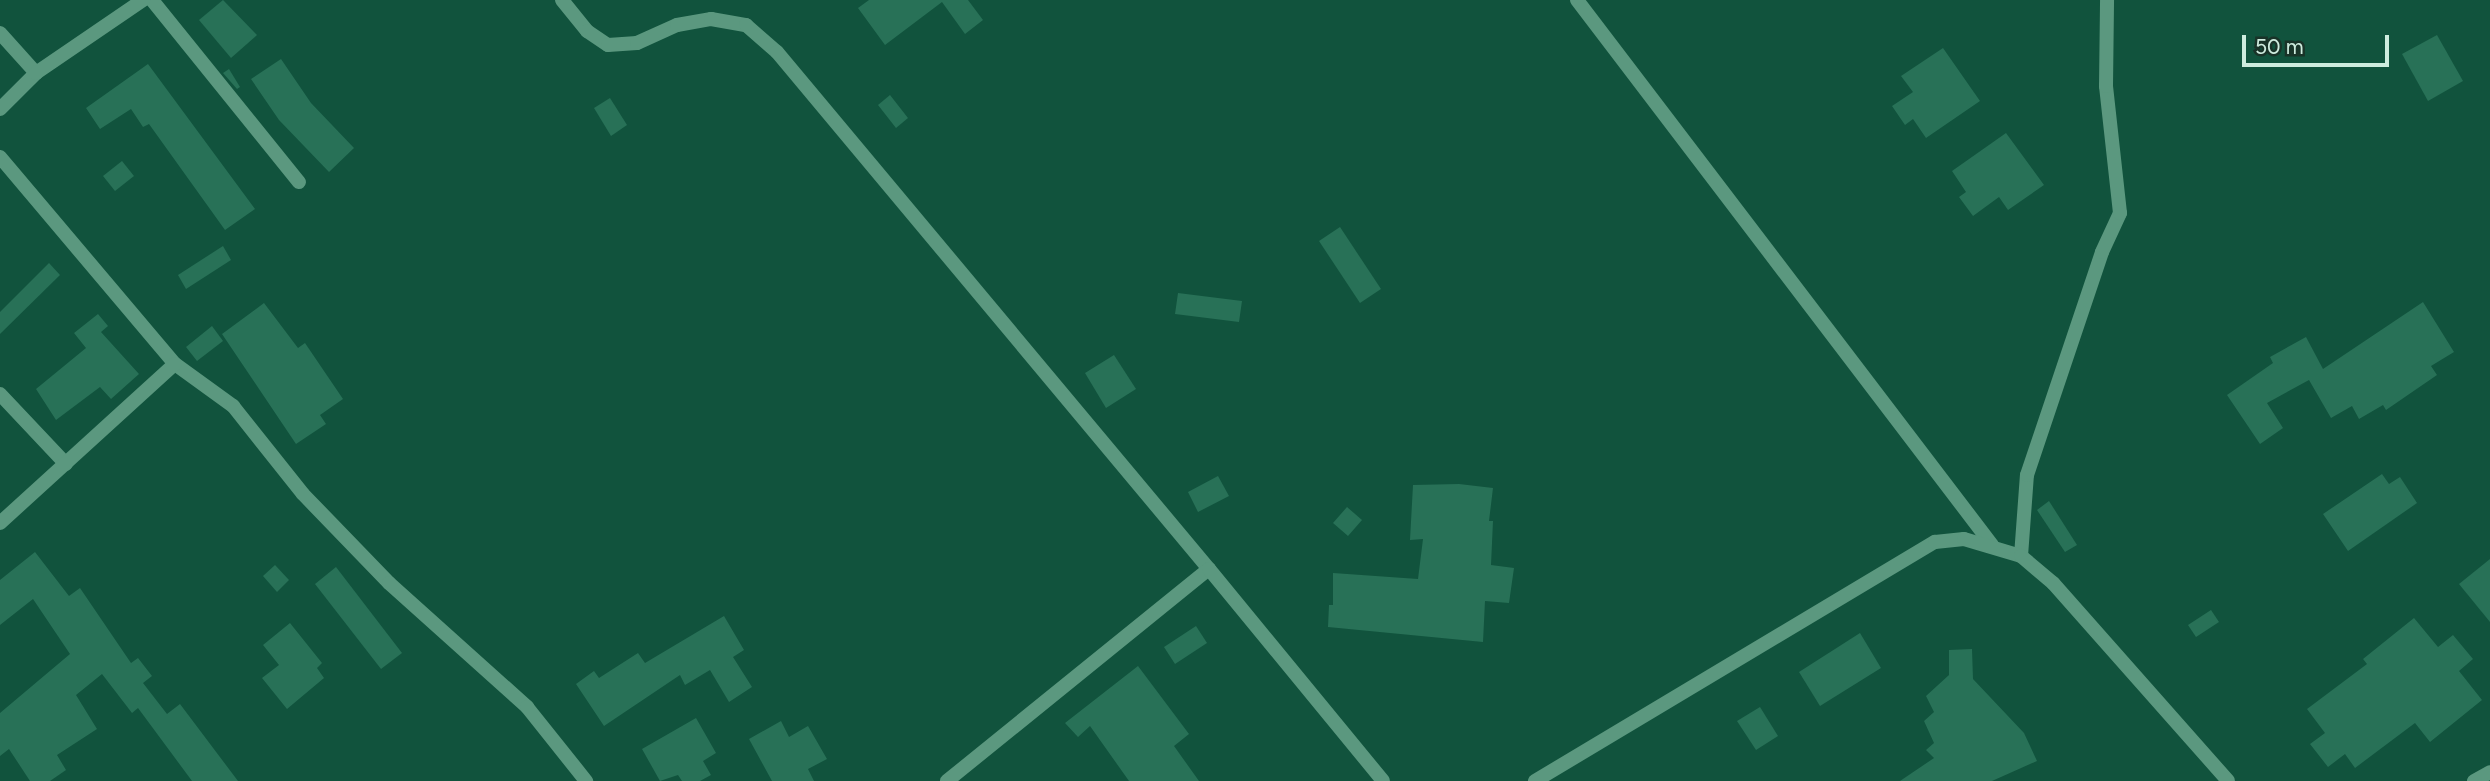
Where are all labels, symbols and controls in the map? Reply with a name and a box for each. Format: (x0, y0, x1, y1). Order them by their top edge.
scale bar (2245, 21, 2392, 65)
text: 50 m (2255, 34, 2304, 59)

